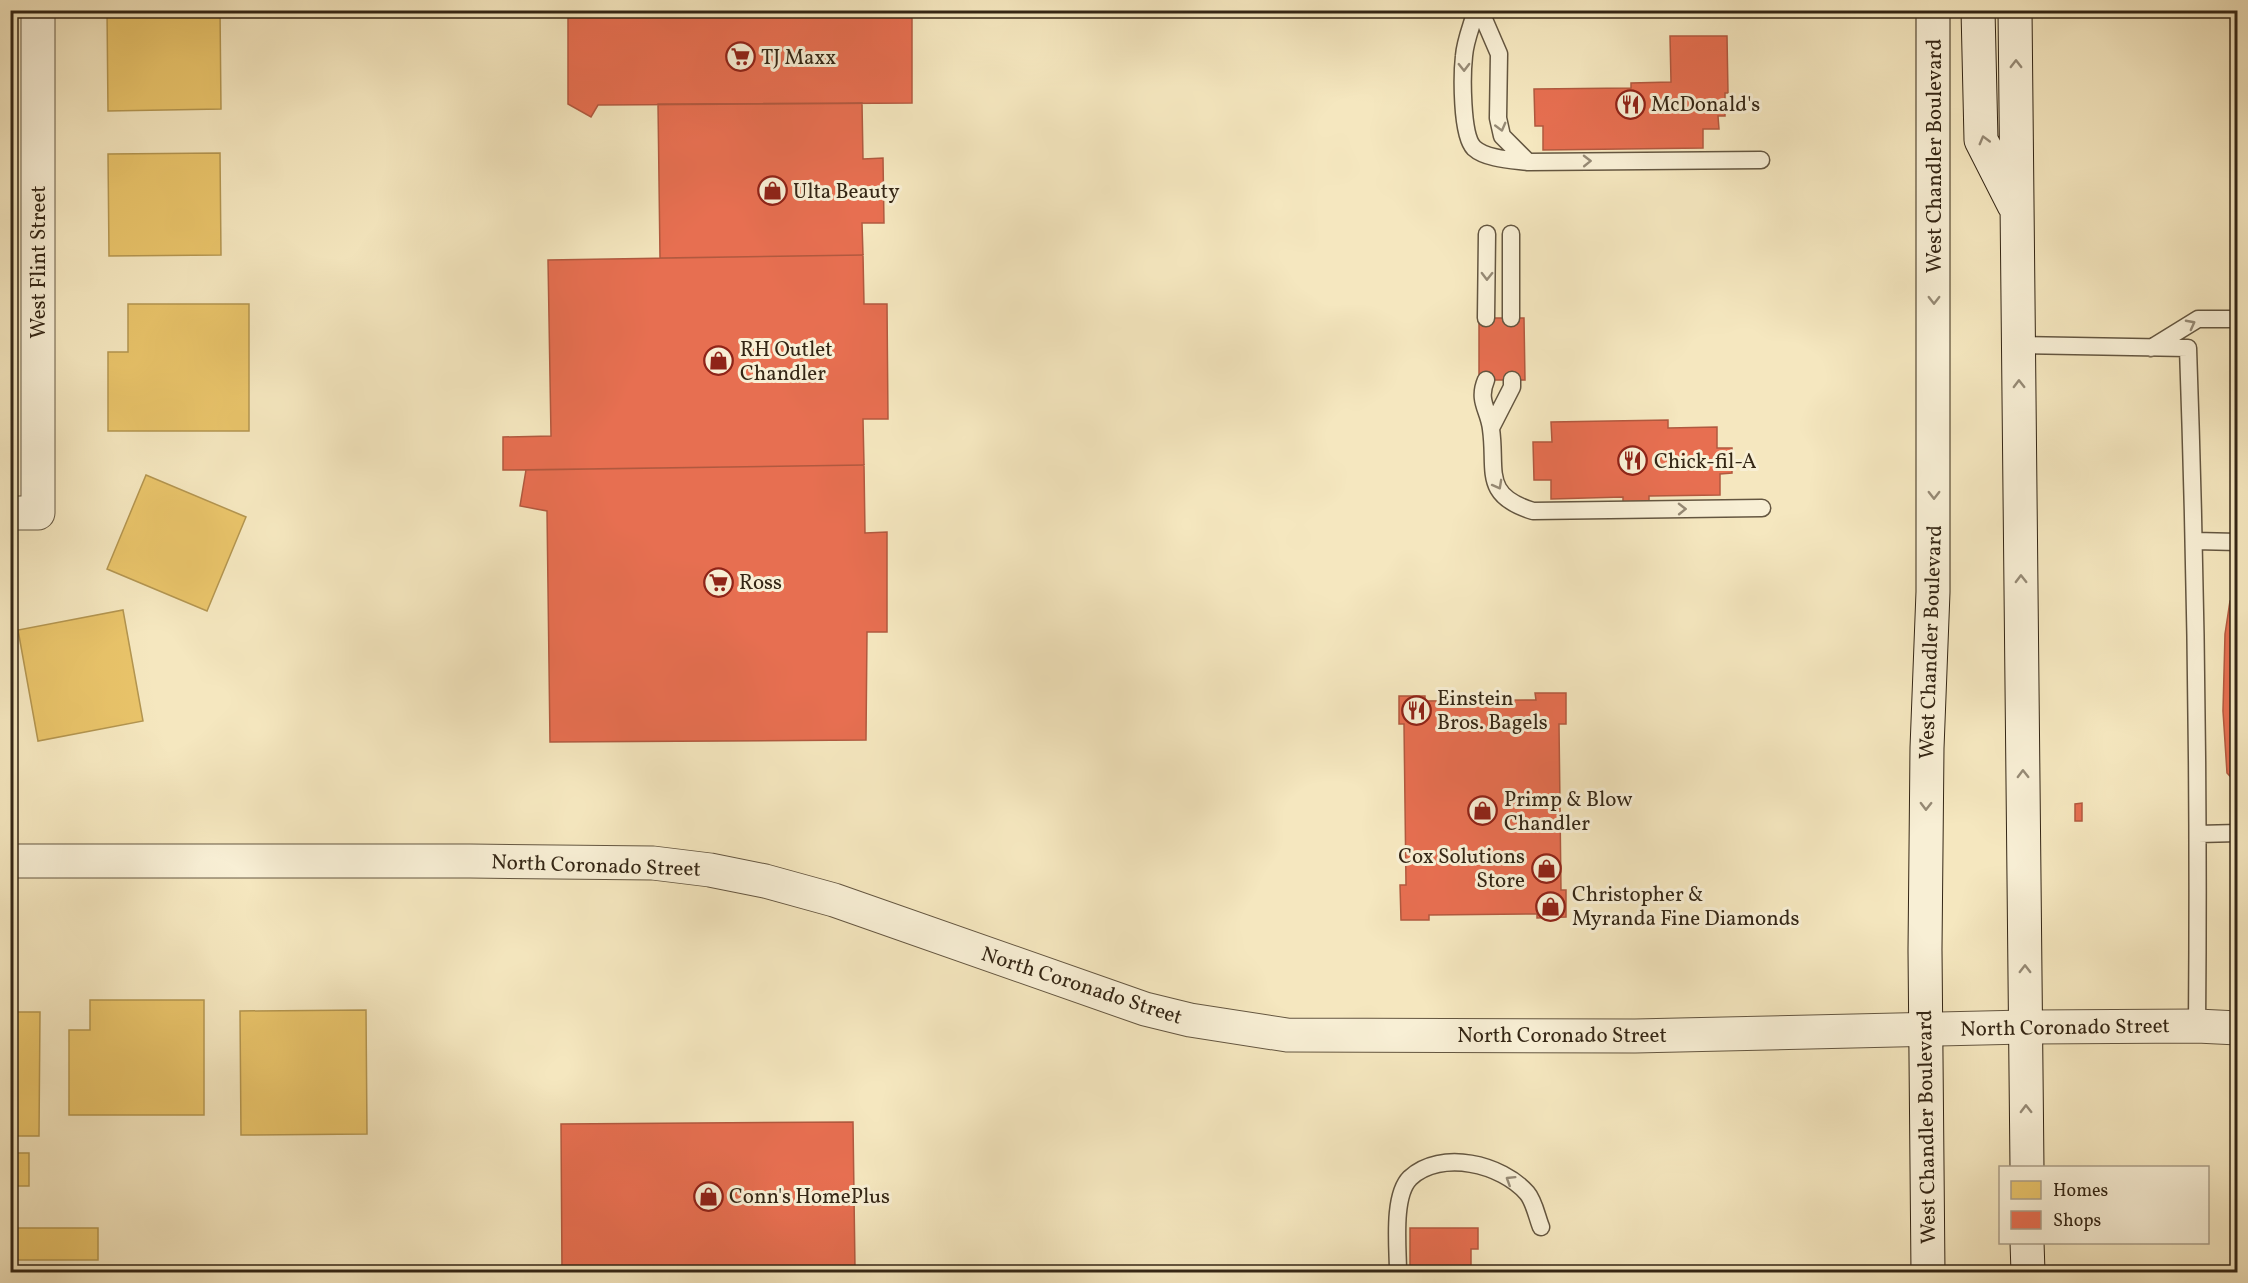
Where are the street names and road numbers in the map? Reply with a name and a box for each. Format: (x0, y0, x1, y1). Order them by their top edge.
street label: West Chandler Boulevard (1921, 39, 1950, 273)
street label: West Flint Street (25, 185, 54, 339)
street label: West Chandler Boulevard (1913, 524, 1950, 760)
street label: North Coronado Street (491, 848, 701, 885)
street label: North Coronado Street (977, 940, 1186, 1033)
street label: West Chandler Boulevard (1911, 1009, 1944, 1244)
street label: North Coronado Street (1960, 1012, 2170, 1045)
street label: North Coronado Street (1457, 1022, 1667, 1051)

